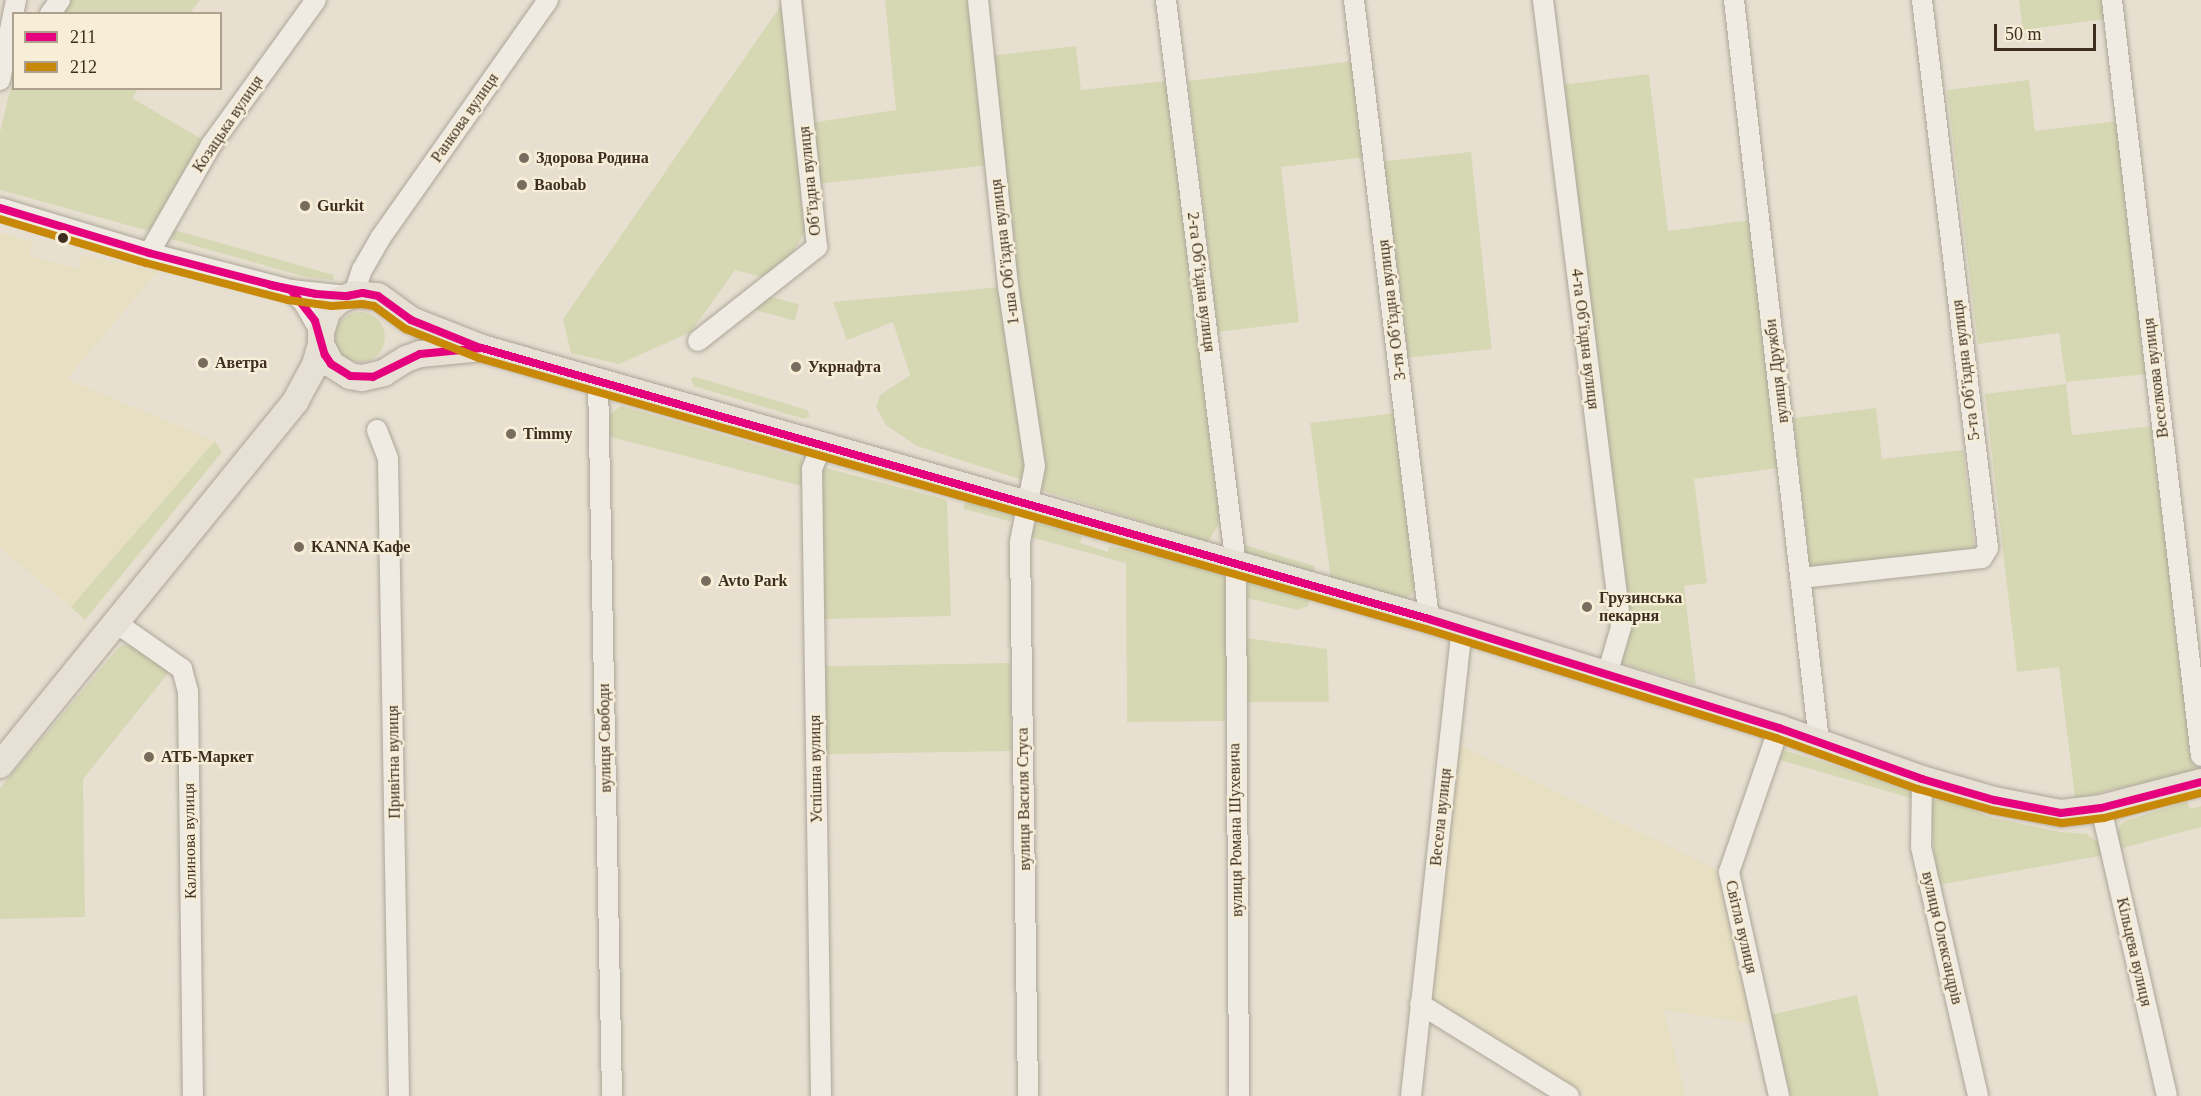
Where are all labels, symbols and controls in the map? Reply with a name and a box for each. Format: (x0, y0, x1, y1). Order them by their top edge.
legend (12, 12, 222, 90)
scale bar (1997, 12, 2099, 50)
text: 50 m (2005, 24, 2042, 44)
text: 211 (70, 27, 96, 47)
text: 212 (70, 57, 97, 77)
street label: Ранкова вулиця (427, 70, 503, 166)
street label: Козацька вулиця (189, 72, 267, 176)
street label: Обʼїздна вулиця (795, 125, 825, 237)
place label: Здорова Родина (536, 148, 649, 168)
marker: Здорова Родина (517, 151, 531, 165)
place label: Baobab (534, 175, 586, 195)
marker: Baobab (515, 178, 529, 192)
street label: 1-ша Обʼїздна вулиця (987, 178, 1023, 326)
place label: Gurkit (317, 196, 364, 216)
marker: Gurkit (298, 199, 312, 213)
street label: 2-га Обʼїздна вулиця (1183, 211, 1219, 353)
unlabelled marker (57, 232, 69, 244)
street label: 3-тя Обʼїздна вулиця (1374, 239, 1410, 381)
street label: 4-та Обʼїздна вулиця (1567, 268, 1603, 410)
street label: 5-та Обʼїздна вулиця (1948, 299, 1984, 441)
street label: Веселкова вулиця (2139, 317, 2173, 439)
street label: вулиця Дружби (1761, 318, 1793, 424)
place label: Аветра (215, 353, 267, 373)
marker: Аветра (196, 356, 210, 370)
place label: Укрнафта (808, 357, 881, 377)
marker: Укрнафта (789, 360, 803, 374)
place label: Timmy (523, 424, 572, 444)
marker: Timmy (504, 427, 518, 441)
place label: KANNA Кафе (311, 537, 411, 557)
marker: KANNA Кафе (292, 540, 306, 554)
place label: Avto Park (718, 571, 787, 591)
marker: Avto Park (699, 574, 713, 588)
place label: Грузинська пекарня (1599, 588, 1682, 626)
marker: Грузинська пекарня (1580, 600, 1594, 614)
street label: вулиця Свободи (594, 683, 616, 793)
street label: Привітна вулиця (383, 705, 405, 819)
street label: Успішна вулиця (805, 715, 827, 823)
street label: вулиця Василя Стуса (1013, 727, 1035, 871)
street label: вулиця Романа Шухевича (1225, 743, 1247, 917)
place label: АТБ-Маркет (161, 747, 254, 767)
marker: АТБ-Маркет (142, 750, 156, 764)
street label: Весела вулиця (1426, 767, 1456, 867)
street label: Калинова вулиця (179, 783, 201, 899)
street label: вулиця Олександрів (1917, 870, 1967, 1006)
street label: Світла вулиця (1721, 878, 1761, 976)
street label: Кільцева вулиця (2112, 896, 2156, 1008)

